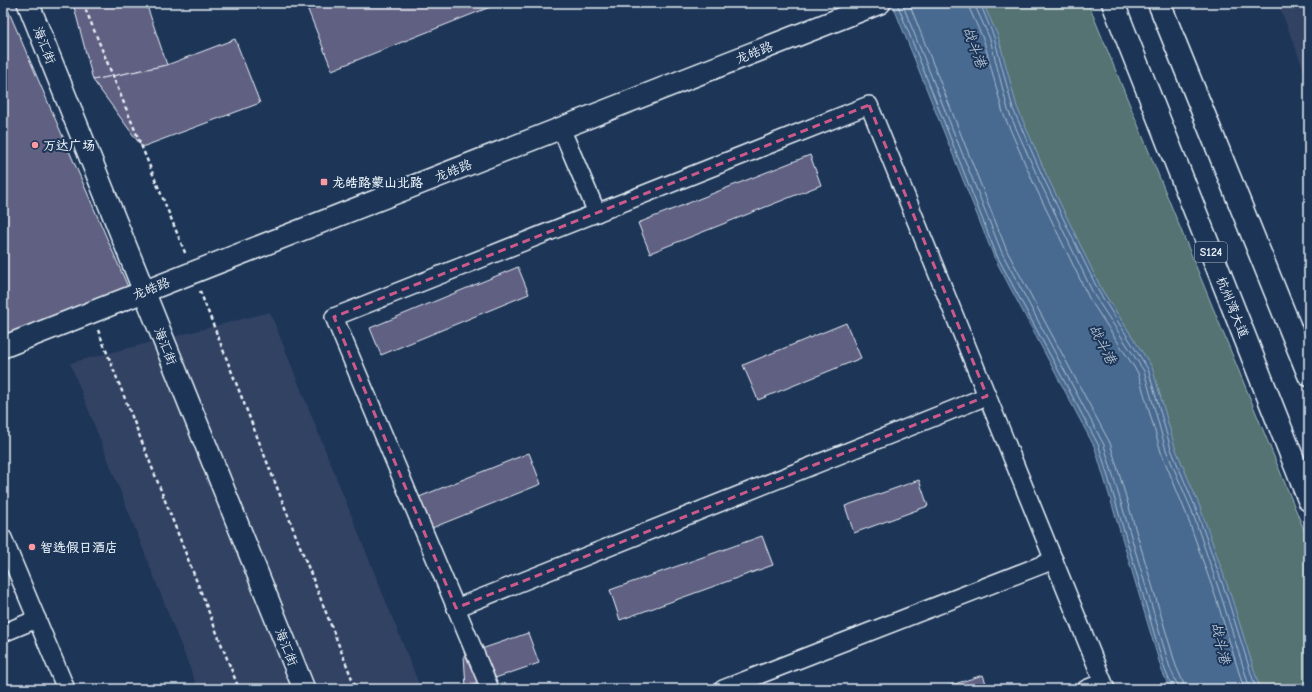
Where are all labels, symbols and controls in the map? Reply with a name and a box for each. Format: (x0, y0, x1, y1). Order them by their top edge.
street label: 海汇街 (30, 24, 59, 66)
water label: 战斗港 (959, 25, 990, 72)
street label: 龙皓路 (733, 38, 775, 66)
place label: 万达广场 (43, 138, 95, 153)
marker: 万达广场 (30, 140, 40, 150)
street label: 龙皓路 (432, 156, 474, 184)
place label: 龙皓路蒙山北路 (332, 175, 423, 190)
marker: 龙皓路蒙山北路 (319, 177, 329, 187)
road number: S124 (1195, 242, 1227, 262)
street label: 龙皓路 (130, 274, 172, 302)
street label: 杭州湾大道 (1213, 274, 1252, 340)
water label: 战斗港 (1085, 322, 1121, 369)
street label: 海汇街 (151, 325, 180, 367)
place label: 智选假日酒店 (40, 540, 118, 555)
marker: 智选假日酒店 (27, 542, 37, 552)
water label: 战斗港 (1208, 621, 1234, 667)
street label: 海汇街 (272, 626, 301, 668)

